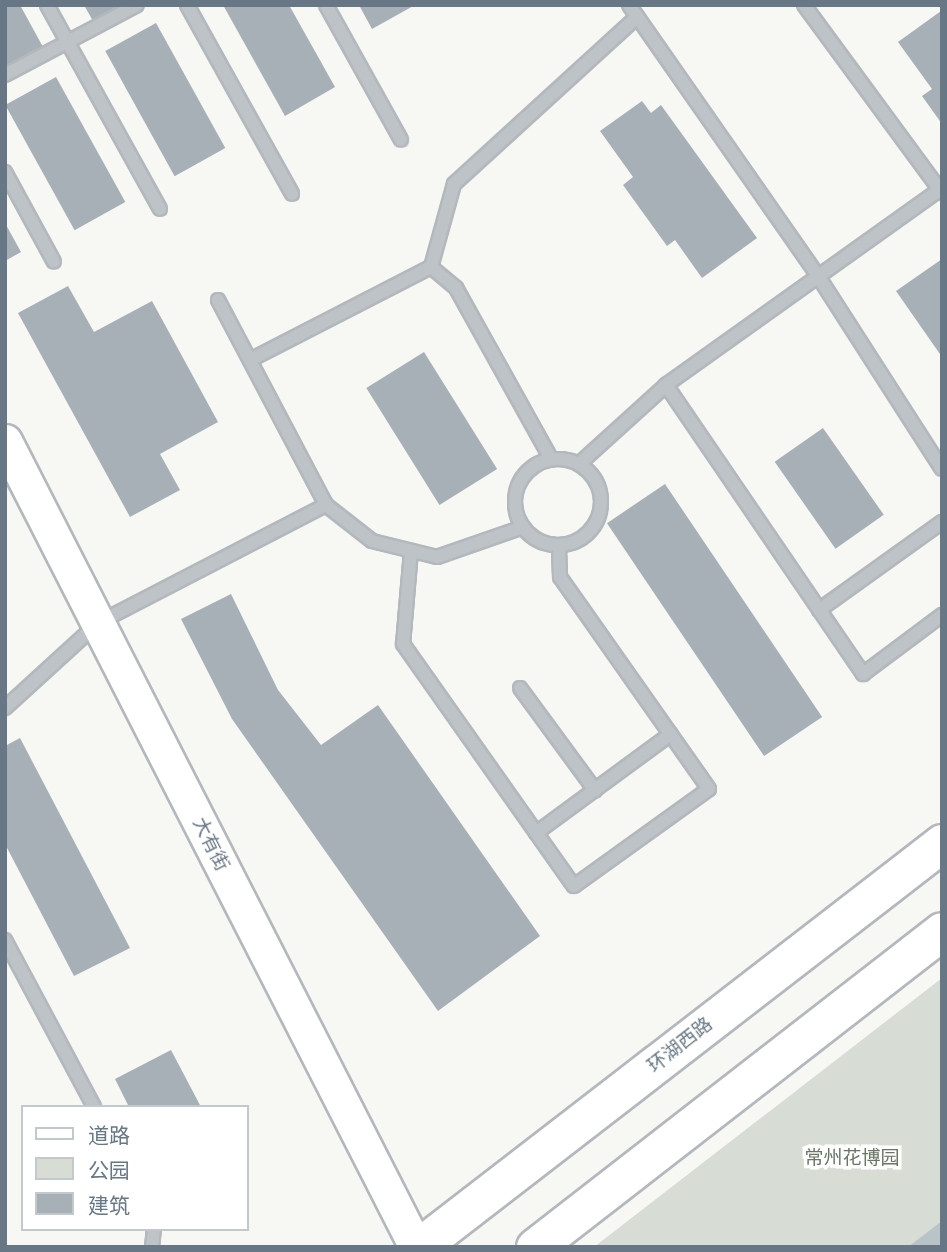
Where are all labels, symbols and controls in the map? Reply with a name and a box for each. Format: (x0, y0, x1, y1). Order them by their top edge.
street label: 大有街 (188, 813, 234, 875)
street label: 环湖西路 (643, 1013, 717, 1077)
legend (21, 1105, 248, 1231)
text: 道路 (88, 1123, 130, 1147)
park label: 常州花博园 (805, 1147, 899, 1169)
text: 公园 (88, 1158, 130, 1182)
text: 建筑 (88, 1193, 130, 1217)

